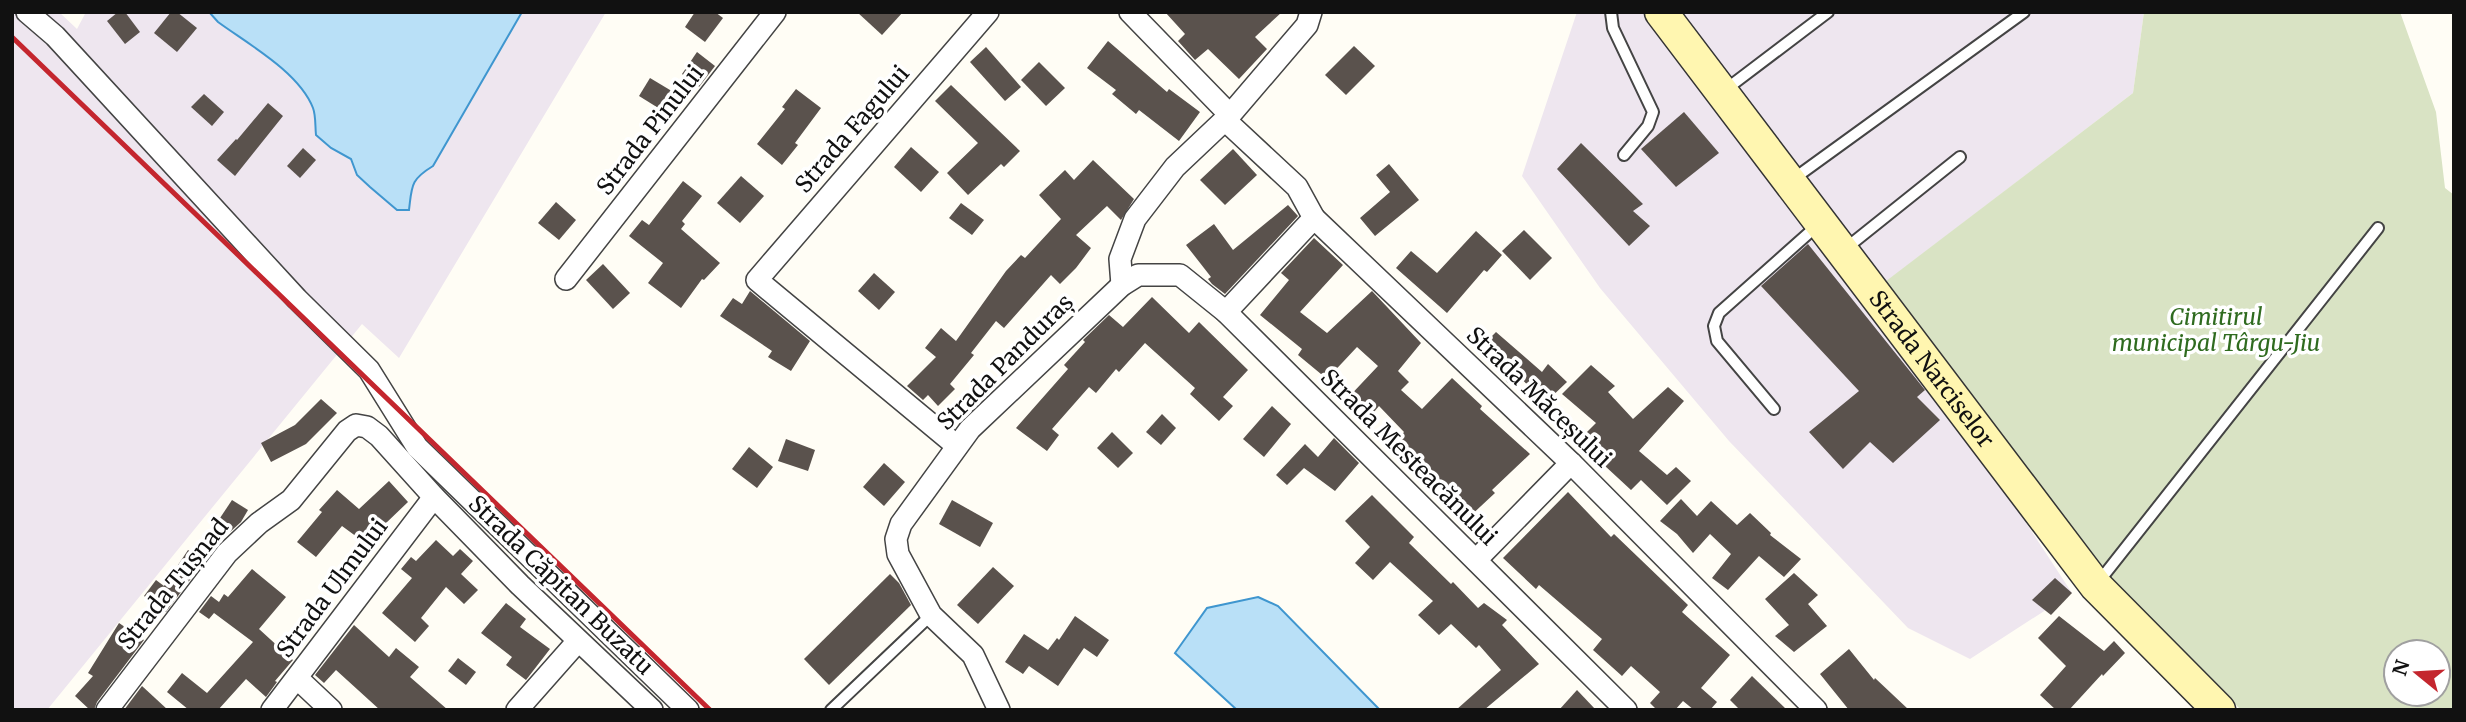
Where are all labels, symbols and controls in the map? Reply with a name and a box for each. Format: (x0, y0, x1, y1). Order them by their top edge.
street label: Strada Pinului (590, 59, 709, 200)
street label: Strada Fagului (788, 59, 915, 198)
street label: Strada Narciselor (1863, 284, 2001, 453)
street label: Strada Panduraș (930, 287, 1079, 436)
park label: Cimitirul municipal Târgu-Jiu (2112, 302, 2320, 357)
street label: Strada Măceșului (1461, 320, 1618, 473)
street label: Strada Mesteacănului (1315, 362, 1504, 551)
street label: Strada Căpitan Buzatu (463, 489, 660, 681)
street label: Strada Tușnad (111, 512, 234, 655)
street label: Strada Ulmului (270, 513, 393, 663)
north arrow (2382, 638, 2452, 708)
text: N (2387, 657, 2415, 679)

